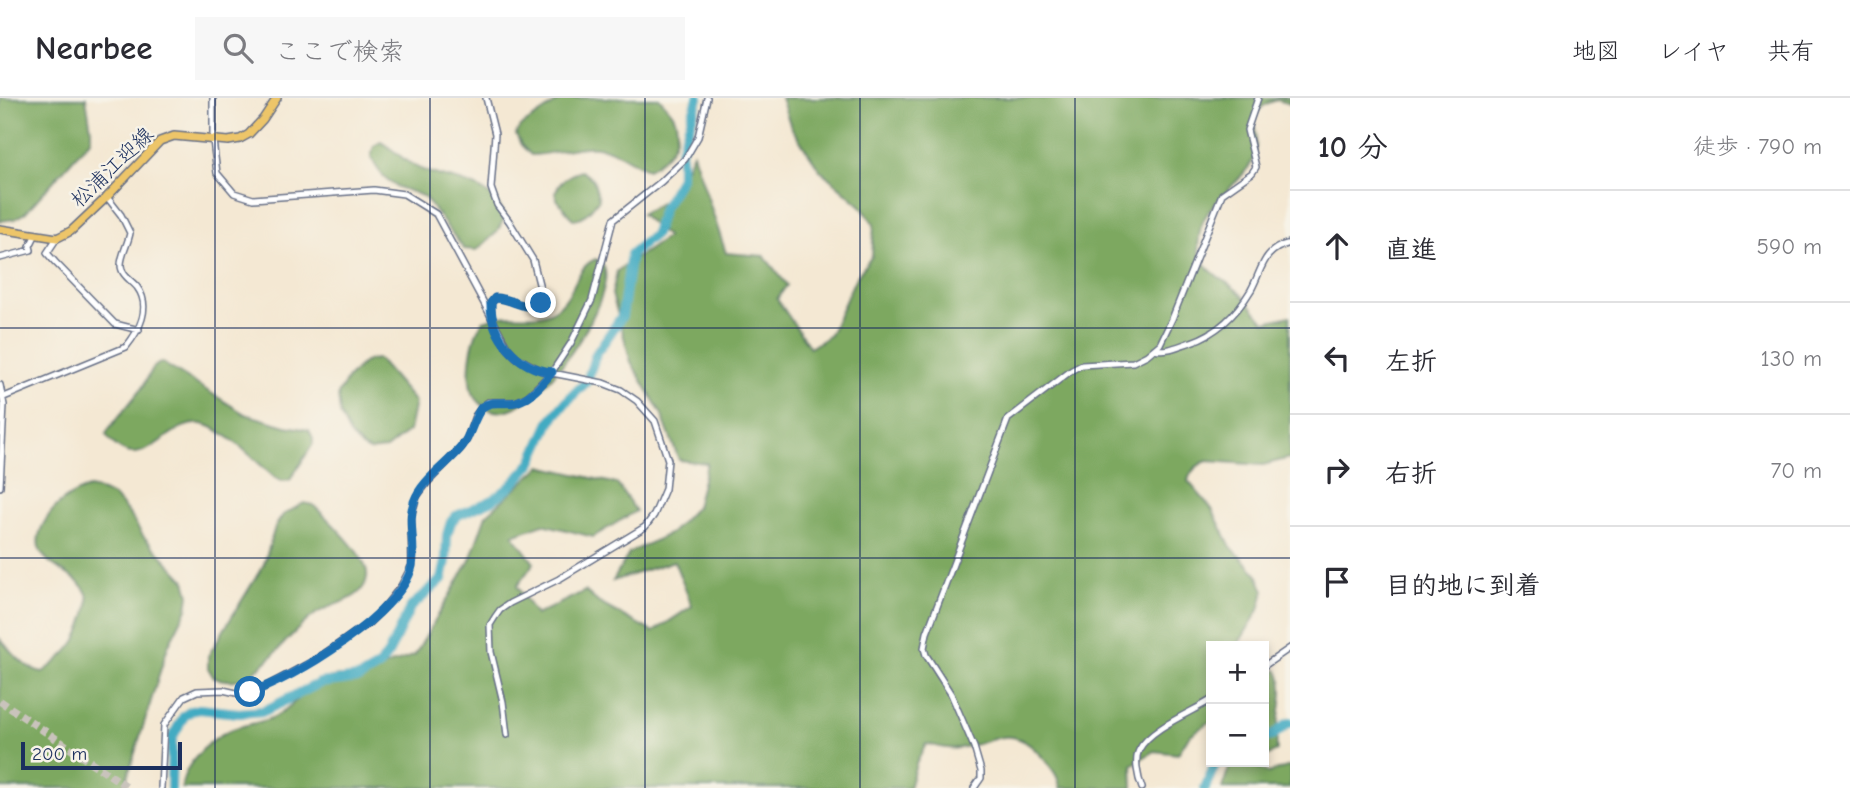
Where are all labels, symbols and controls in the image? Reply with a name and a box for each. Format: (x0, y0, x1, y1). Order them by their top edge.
search box (195, 17, 685, 80)
text: Nearbee (35, 29, 153, 67)
icon: search (219, 29, 257, 67)
text: ここで検索 (275, 37, 405, 67)
text: 地図 (1572, 37, 1620, 65)
text: レイヤ (1658, 37, 1729, 65)
text: 共有 (1767, 37, 1815, 65)
street label: 松浦江迎線 (66, 122, 158, 212)
text: 10 分 (1318, 130, 1388, 165)
text: 徒歩 · 790 m (1693, 133, 1822, 160)
icon: ahead (1318, 227, 1356, 265)
text: 590 m (1757, 233, 1822, 260)
text: 直進 (1385, 235, 1437, 265)
route end (525, 287, 556, 318)
icon: left (1318, 339, 1356, 377)
text: 130 m (1761, 345, 1822, 372)
text: 左折 (1385, 347, 1437, 377)
icon: right (1318, 451, 1356, 489)
text: 70 m (1770, 457, 1822, 484)
text: 右折 (1385, 459, 1437, 489)
icon: arrive (1318, 563, 1356, 601)
text: 目的地に到着 (1385, 571, 1541, 601)
map controls (1206, 641, 1269, 767)
button: + (1206, 641, 1269, 704)
route start (234, 676, 265, 707)
button: − (1206, 704, 1269, 767)
scale bar (21, 739, 182, 771)
text: 200 m (32, 743, 87, 765)

